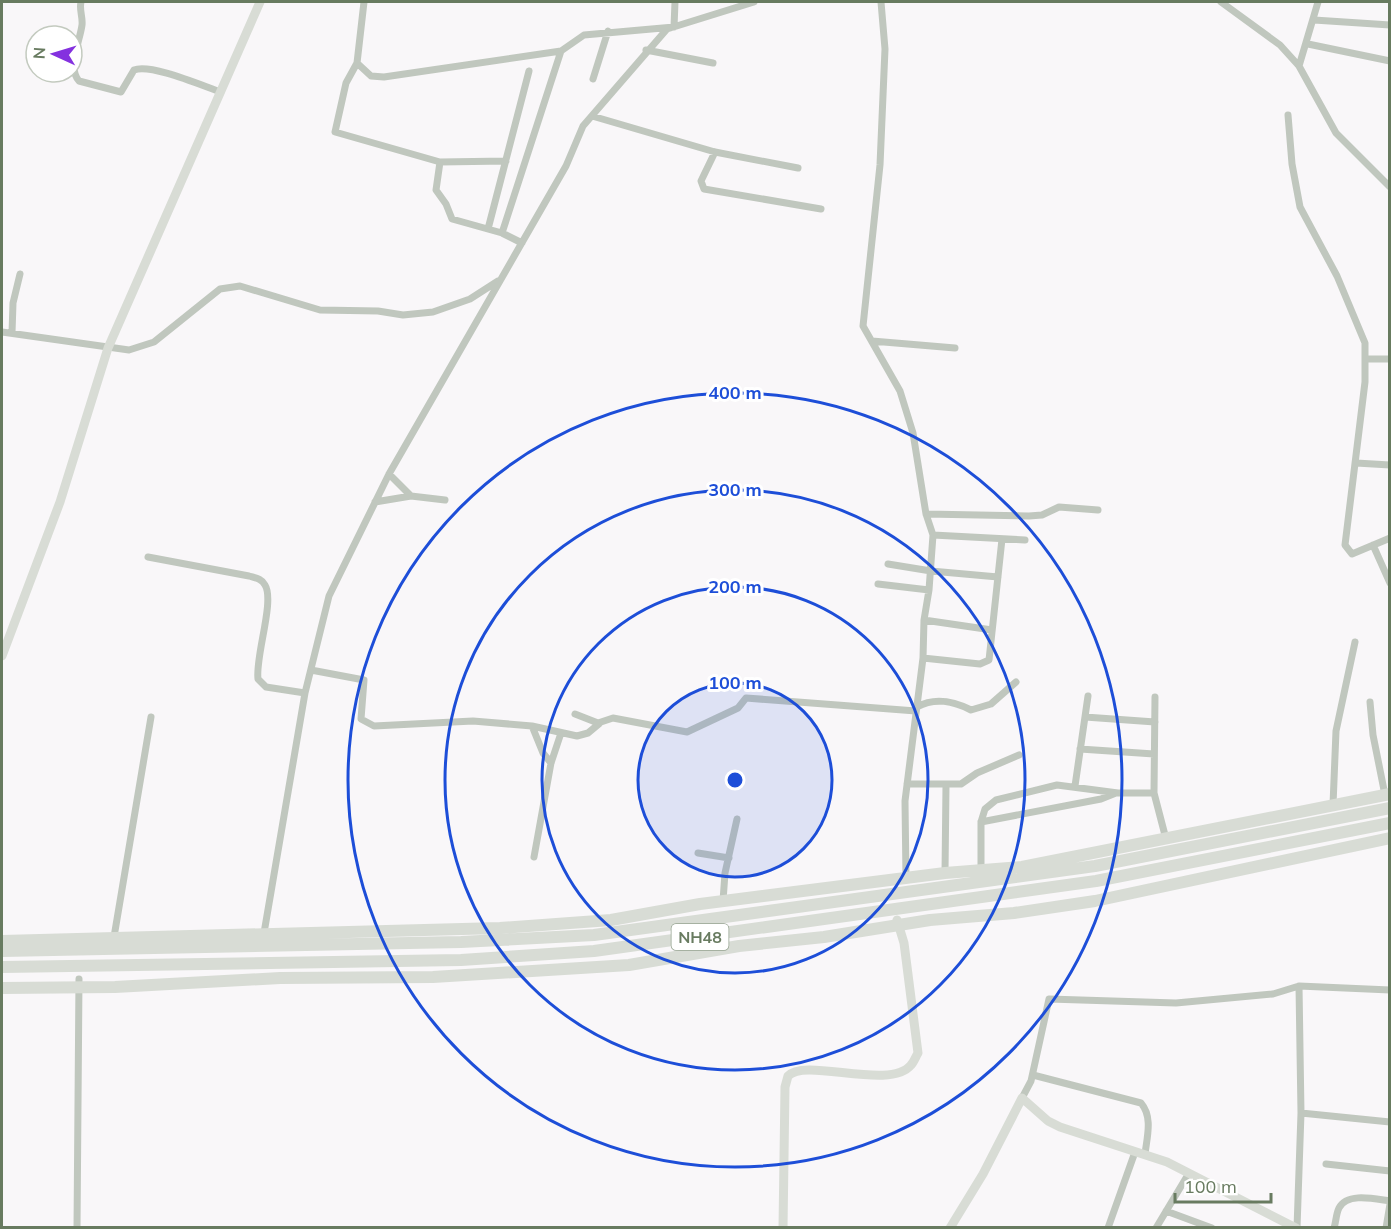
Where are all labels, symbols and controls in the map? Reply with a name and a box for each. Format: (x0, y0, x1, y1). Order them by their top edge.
north arrow (24, 24, 84, 84)
text: N (29, 46, 49, 60)
text: 400 m (708, 381, 762, 404)
text: 300 m (708, 478, 762, 501)
text: 200 m (708, 575, 762, 598)
text: 100 m (708, 671, 762, 694)
centre of rings (725, 770, 745, 790)
road number: NH48 (672, 924, 728, 950)
scale bar (1175, 1166, 1271, 1204)
text: 100 m (1184, 1175, 1237, 1198)

